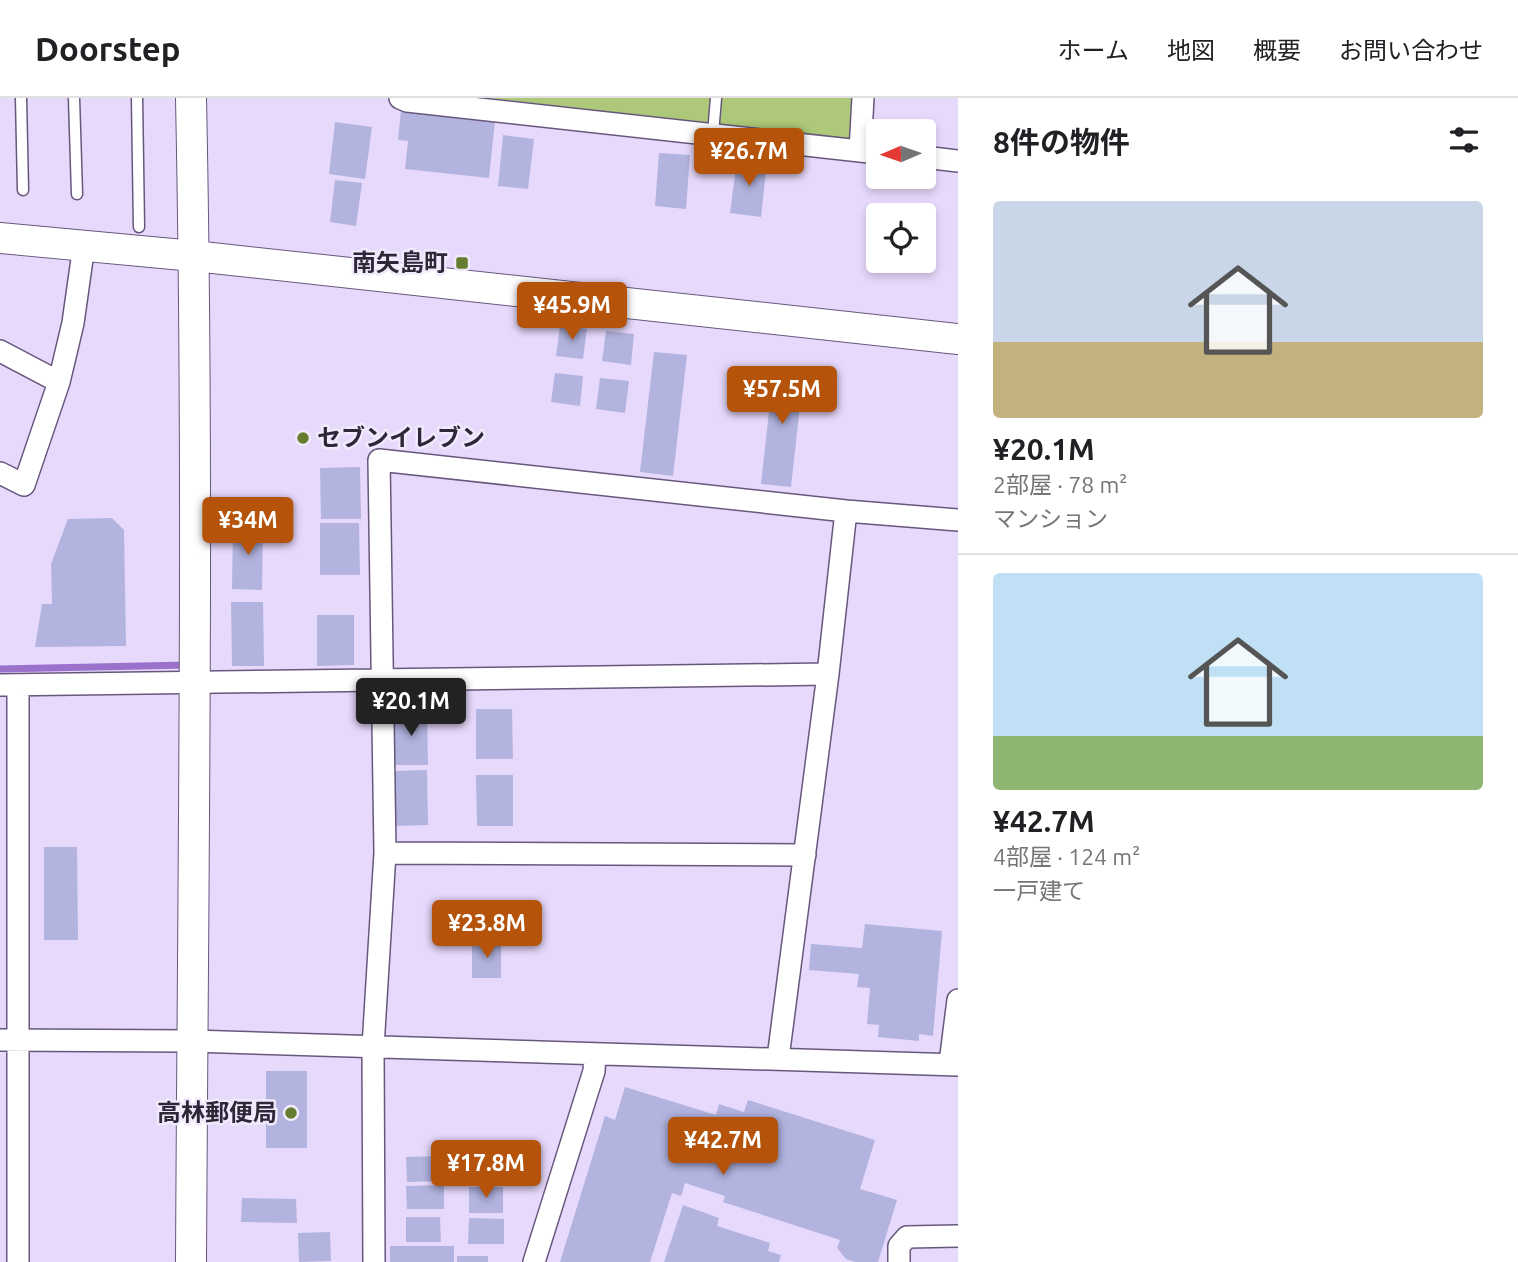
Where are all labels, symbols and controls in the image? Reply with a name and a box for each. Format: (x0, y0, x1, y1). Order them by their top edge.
text: Doorstep (35, 30, 180, 67)
text: ホーム (1058, 37, 1129, 64)
text: 地図 (1167, 37, 1215, 64)
text: 概要 (1253, 37, 1301, 64)
text: お問い合わせ (1339, 37, 1483, 64)
north arrow (866, 119, 936, 189)
map controls (866, 119, 936, 273)
icon: filters (1445, 121, 1483, 159)
text: 8件の物件 (993, 125, 1130, 159)
pin: ¥26.7M (692, 129, 806, 188)
text: ¥26.7M (710, 138, 788, 163)
button: locate (866, 203, 936, 273)
icon: home (1175, 247, 1301, 373)
place label: 南矢島町 (352, 249, 448, 276)
marker: 南矢島町 (454, 255, 470, 271)
pin: ¥45.9M (515, 282, 629, 342)
text: ¥45.9M (533, 292, 611, 317)
pin: ¥57.5M (725, 366, 839, 426)
text: ¥57.5M (743, 376, 821, 401)
place label: セブンイレブン (317, 424, 485, 451)
marker: セブンイレブン (295, 430, 311, 446)
text: ¥20.1M (993, 432, 1095, 466)
text: 2部屋 · 78 m² (993, 472, 1127, 497)
pin: ¥34M (207, 498, 289, 557)
text: マンション (993, 506, 1108, 531)
text: ¥34M (218, 507, 278, 532)
icon: home (1175, 619, 1301, 745)
pin: ¥20.1M (354, 678, 468, 738)
text: ¥20.1M (372, 688, 450, 713)
text: ¥42.7M (993, 804, 1095, 838)
text: 4部屋 · 124 m² (993, 844, 1140, 869)
text: 一戸建て (993, 878, 1085, 903)
pin: ¥23.8M (430, 900, 544, 960)
text: ¥23.8M (448, 910, 526, 935)
place label: 高林郵便局 (157, 1099, 277, 1126)
marker: 高林郵便局 (283, 1105, 299, 1121)
pin: ¥42.7M (666, 1118, 780, 1177)
text: ¥42.7M (684, 1127, 762, 1152)
pin: ¥17.8M (429, 1140, 543, 1200)
text: ¥17.8M (447, 1150, 525, 1175)

